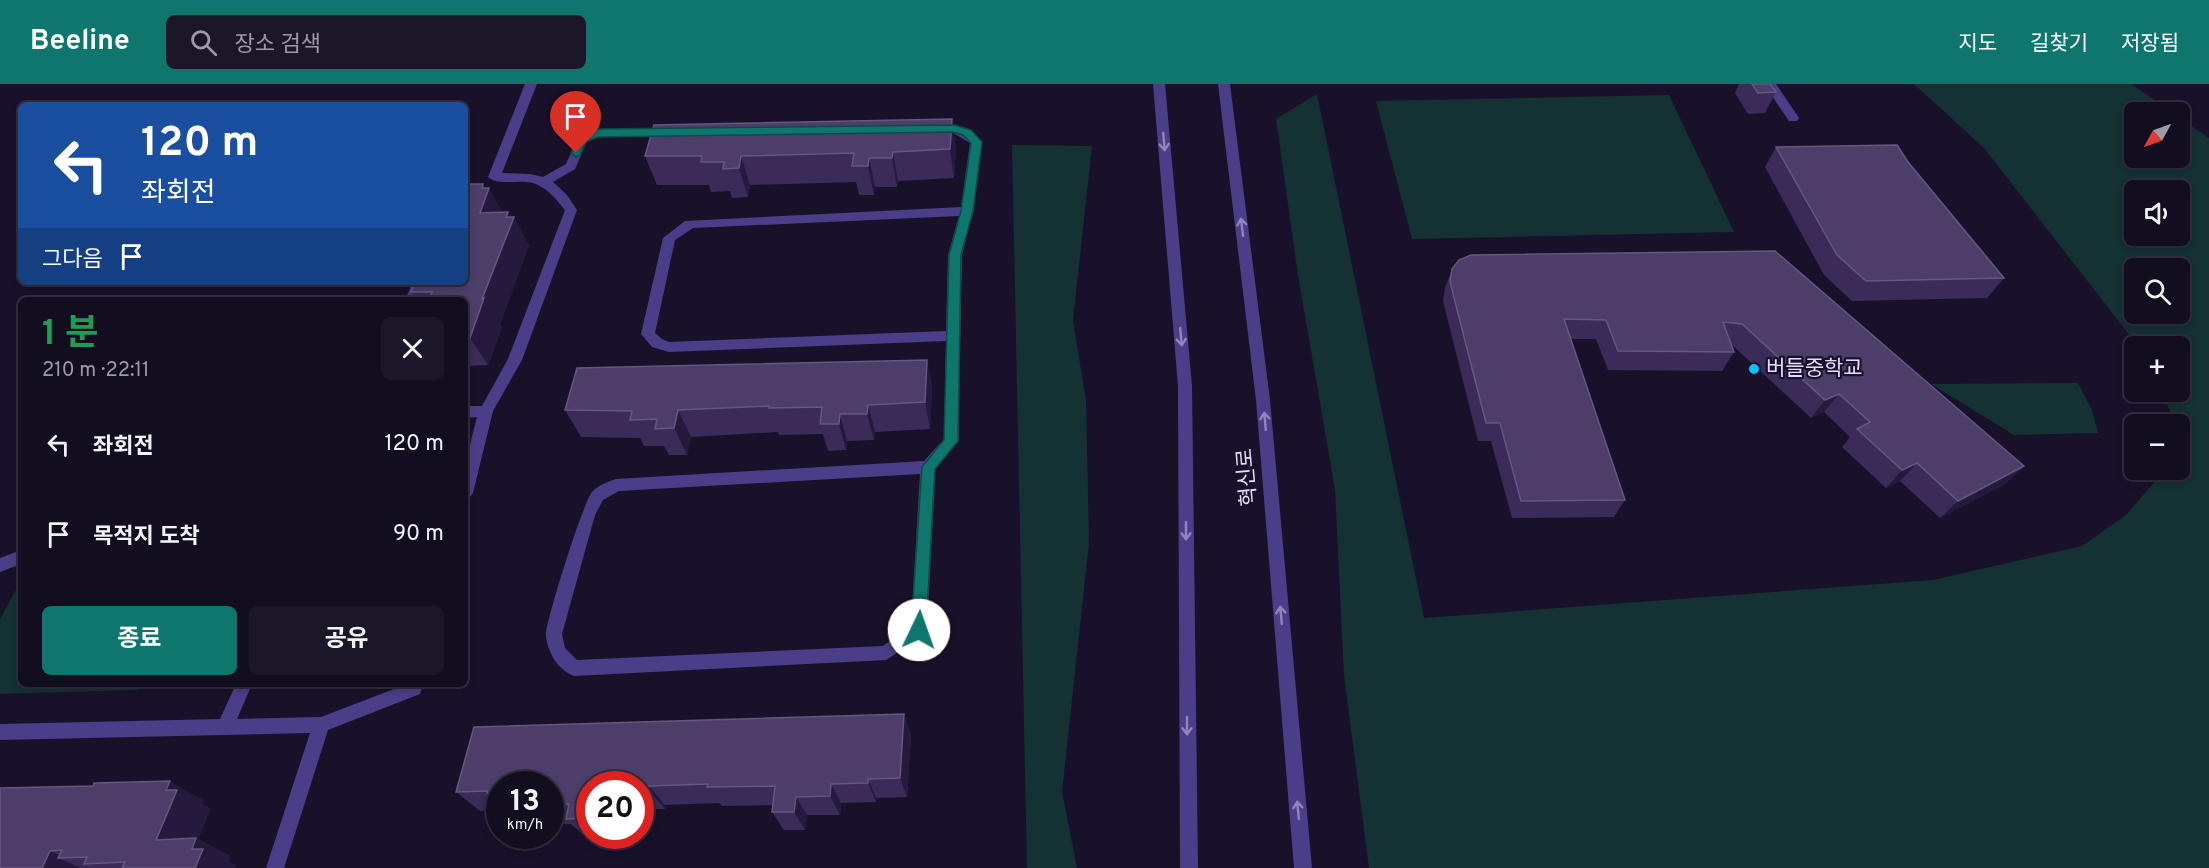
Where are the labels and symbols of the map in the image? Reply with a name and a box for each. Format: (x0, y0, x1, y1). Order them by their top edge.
pin (550, 91, 601, 153)
north arrow (2124, 102, 2190, 168)
one-way arrow (1159, 132, 1170, 152)
one-way arrow (1236, 218, 1247, 238)
one-way arrow (1175, 326, 1186, 346)
place label: 버들중학교 (1766, 356, 1863, 383)
marker: 버들중학교 (1747, 362, 1761, 376)
one-way arrow (1259, 412, 1270, 432)
street label: 혁신로 (1232, 447, 1264, 507)
one-way arrow (1180, 521, 1192, 541)
position arrow (887, 598, 951, 662)
one-way arrow (1275, 606, 1286, 626)
one-way arrow (1182, 716, 1193, 736)
speed limit sign: 20 (576, 771, 654, 849)
one-way arrow (1292, 800, 1303, 820)

